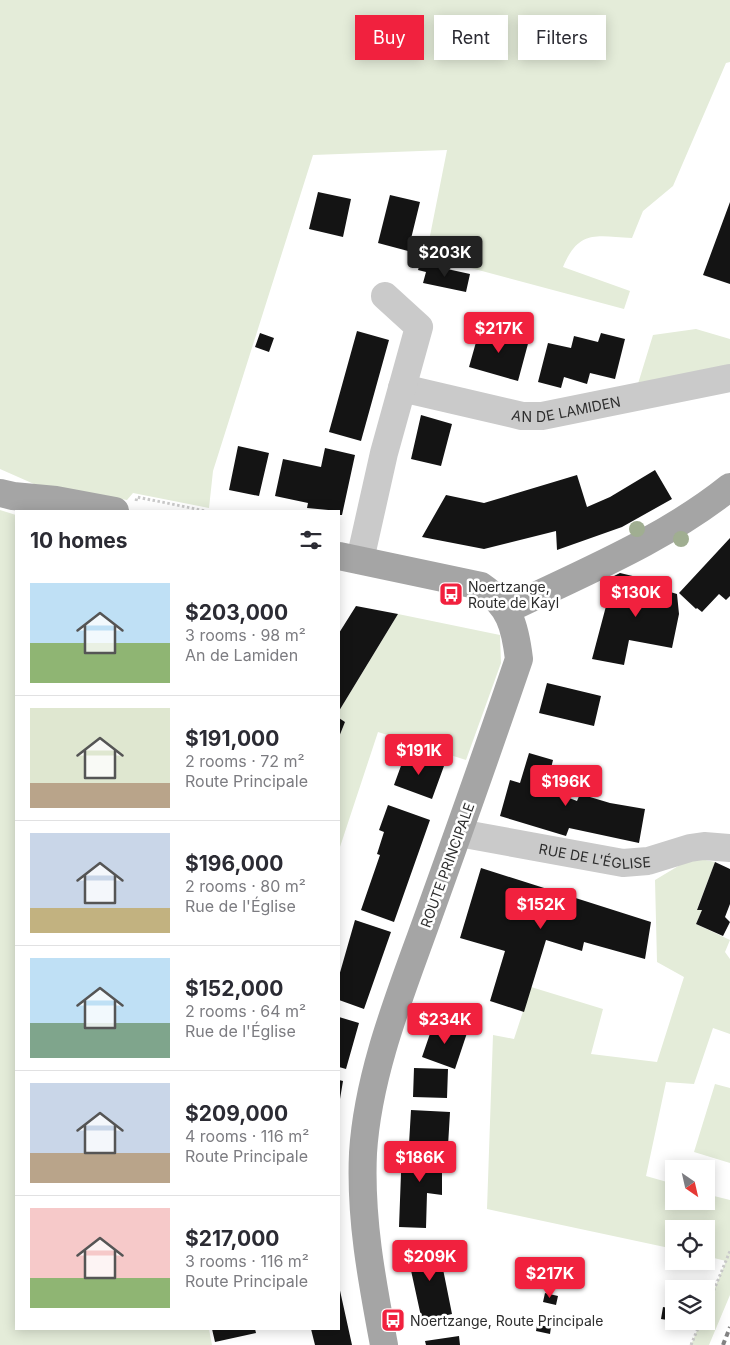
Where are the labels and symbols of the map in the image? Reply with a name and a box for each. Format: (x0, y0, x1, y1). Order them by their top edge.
pin: $203K (410, 236, 480, 278)
pin: $217K (464, 312, 534, 354)
street label: AN DE LAMIDEN (510, 392, 622, 425)
pin: $130K (601, 576, 671, 618)
place label: Noertzange, Route de Kayl (468, 578, 559, 611)
bus stop icon: Noertzange, Route de Kayl (438, 581, 464, 607)
pin: $191K (384, 734, 454, 776)
pin: $196K (531, 764, 601, 807)
street label: ROUTE PRINCIPALE (416, 800, 478, 930)
street label: RUE DE L'ÉGLISE (538, 839, 651, 872)
pin: $152K (506, 888, 576, 930)
pin: $234K (410, 1002, 480, 1045)
pin: $186K (385, 1140, 455, 1183)
north arrow (665, 1160, 715, 1210)
pin: $209K (395, 1240, 465, 1282)
pin: $217K (515, 1256, 585, 1299)
bus stop icon: Noertzange, Route Principale (380, 1307, 406, 1333)
place label: Noertzange, Route Principale (410, 1312, 603, 1329)

